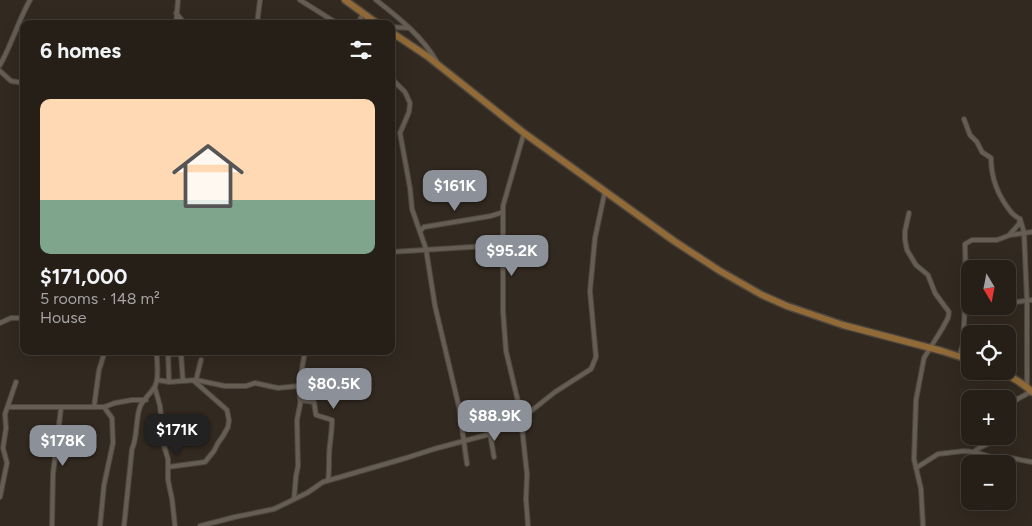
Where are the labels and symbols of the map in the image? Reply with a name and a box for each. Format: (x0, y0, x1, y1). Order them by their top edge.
pin: $161K (420, 170, 490, 212)
pin: $95.2K (471, 234, 553, 277)
north arrow (961, 260, 1016, 315)
pin: $80.5K (293, 368, 375, 410)
pin: $88.9K (454, 400, 536, 442)
pin: $171K (142, 414, 212, 456)
pin: $178K (28, 424, 98, 467)

